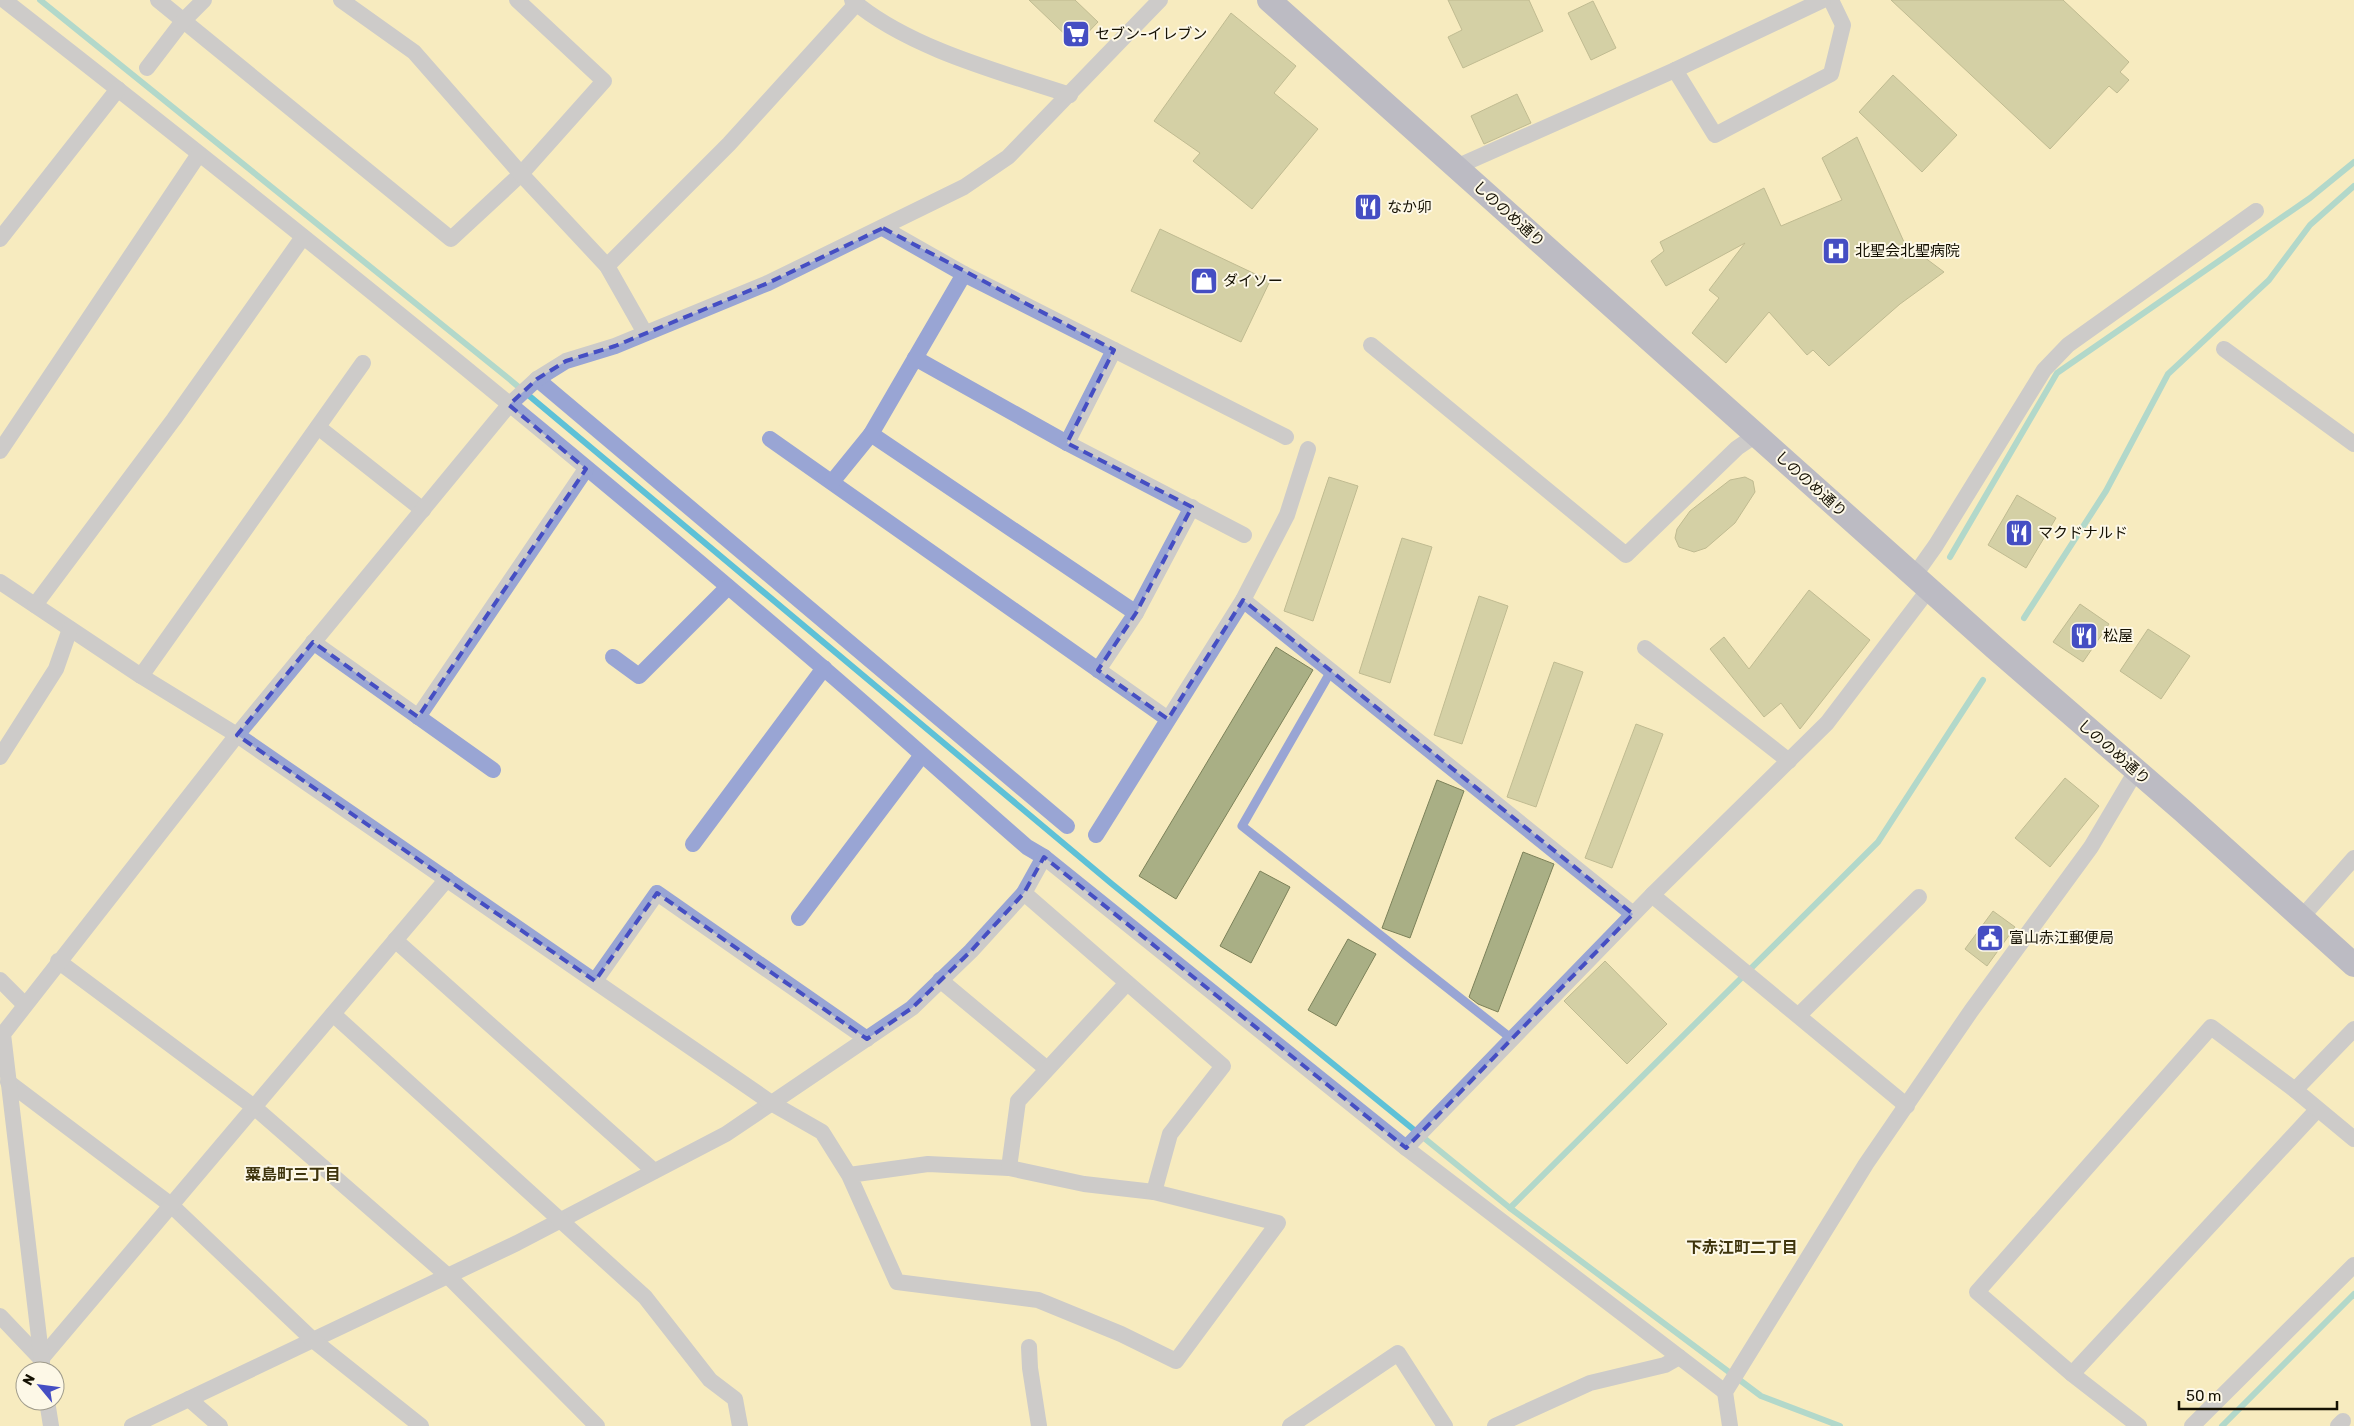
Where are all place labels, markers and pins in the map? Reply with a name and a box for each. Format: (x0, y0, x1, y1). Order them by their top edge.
supermarket icon: セブン-イレブン (1061, 19, 1091, 49)
place label: セブン-イレブン (1095, 25, 1207, 43)
restaurant icon: なか卯 (1353, 192, 1383, 222)
place label: なか卯 (1387, 198, 1432, 216)
hospital icon: 北聖会北聖病院 (1821, 236, 1851, 266)
place label: 北聖会北聖病院 (1855, 242, 1960, 260)
shop icon: ダイソー (1189, 266, 1219, 296)
place label: ダイソー (1223, 272, 1283, 290)
restaurant icon: マクドナルド (2004, 518, 2034, 548)
place label: マクドナルド (2038, 524, 2128, 542)
restaurant icon: 松屋 (2069, 621, 2099, 651)
place label: 松屋 (2103, 627, 2133, 645)
public building icon: 富山赤江郵便局 (1975, 923, 2005, 953)
place label: 富山赤江郵便局 (2009, 929, 2114, 947)

